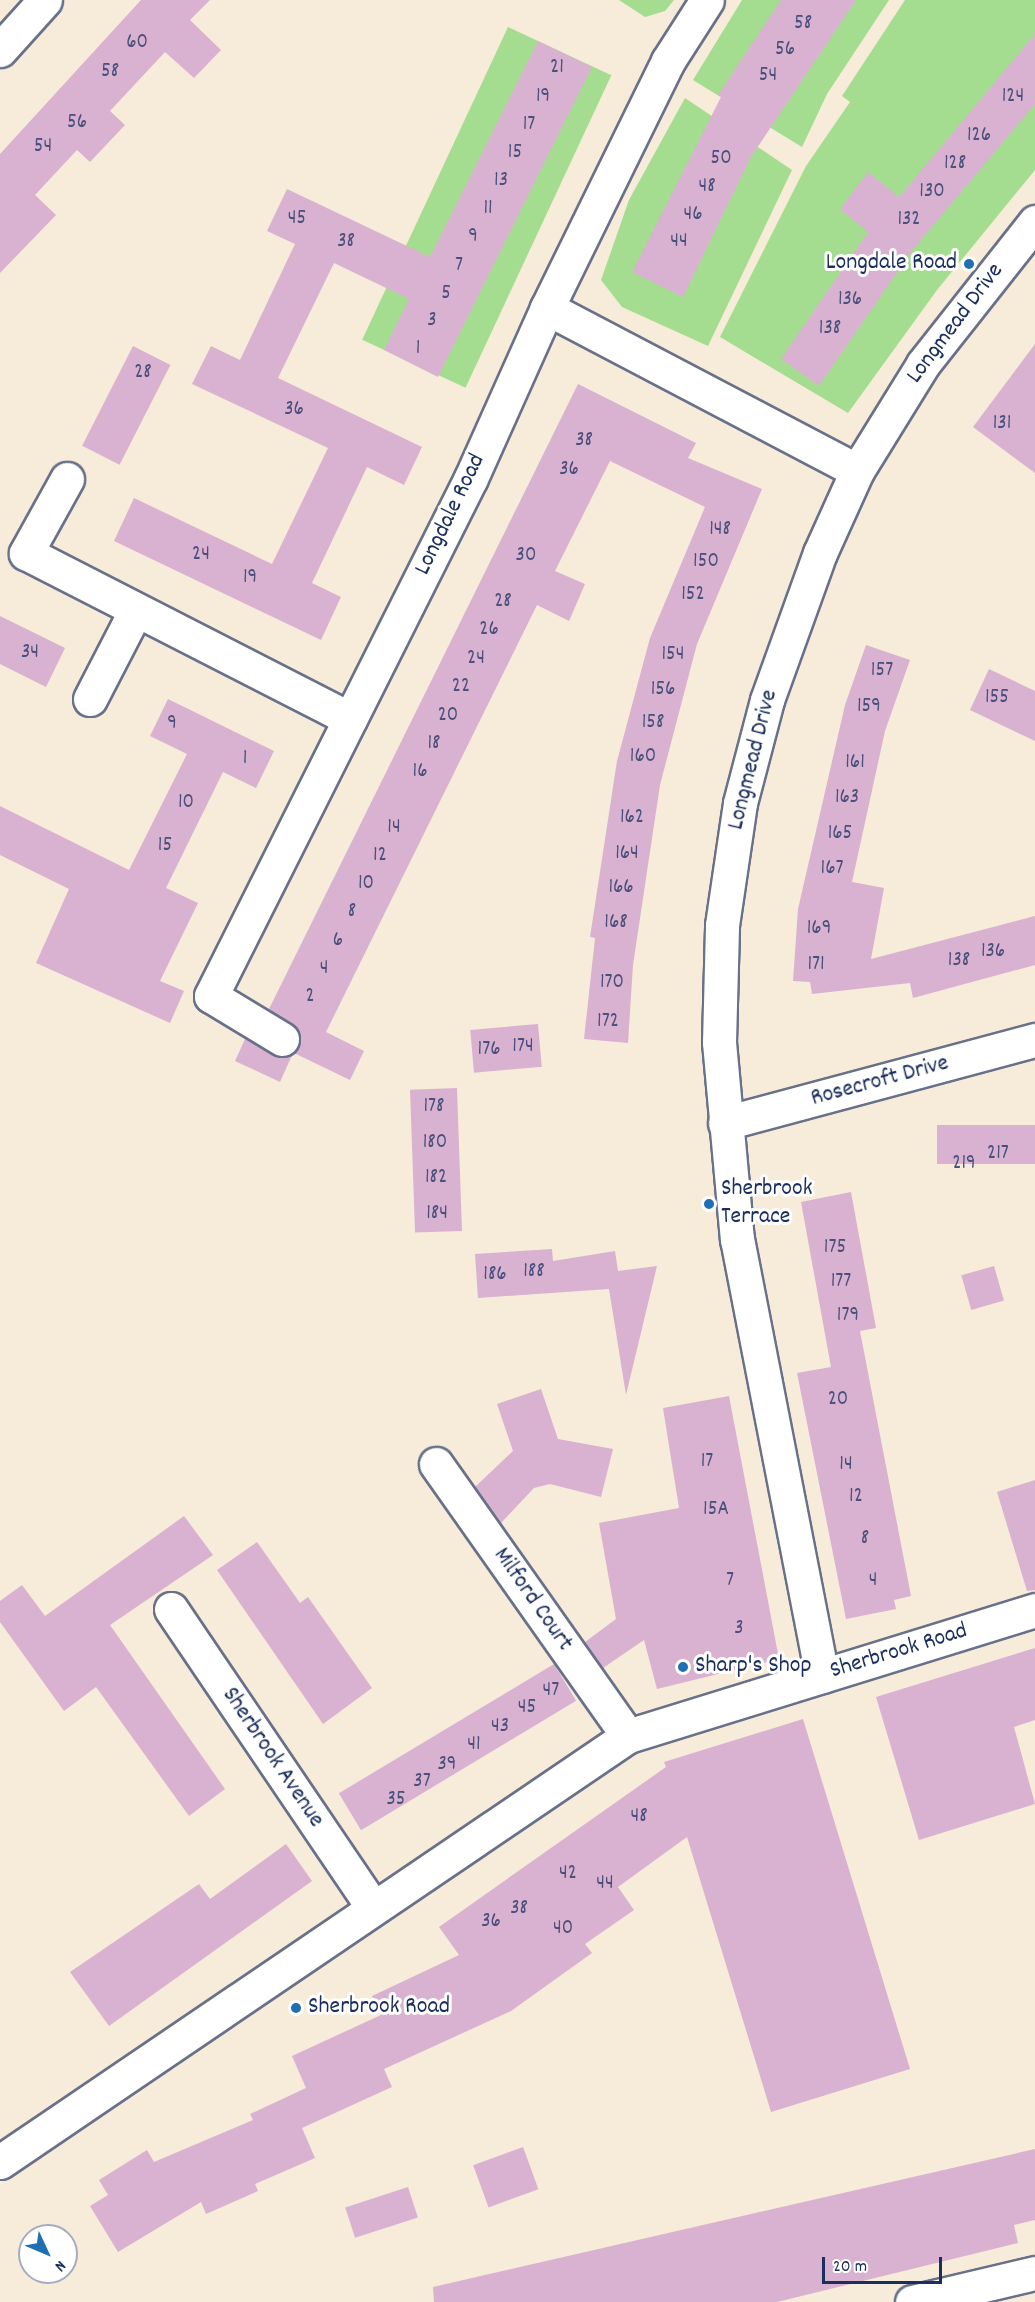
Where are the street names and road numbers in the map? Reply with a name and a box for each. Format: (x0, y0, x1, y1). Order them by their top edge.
street label: Longmead Drive (901, 258, 1011, 390)
street label: Longdale Road (409, 450, 493, 580)
street label: Longmead Drive (723, 687, 785, 833)
street label: Rosecroft Drive (808, 1050, 952, 1114)
street label: Milford Court (486, 1543, 578, 1657)
street label: Sherbrook Road (827, 1617, 971, 1687)
street label: Sherbrook Avenue (215, 1683, 329, 1833)

